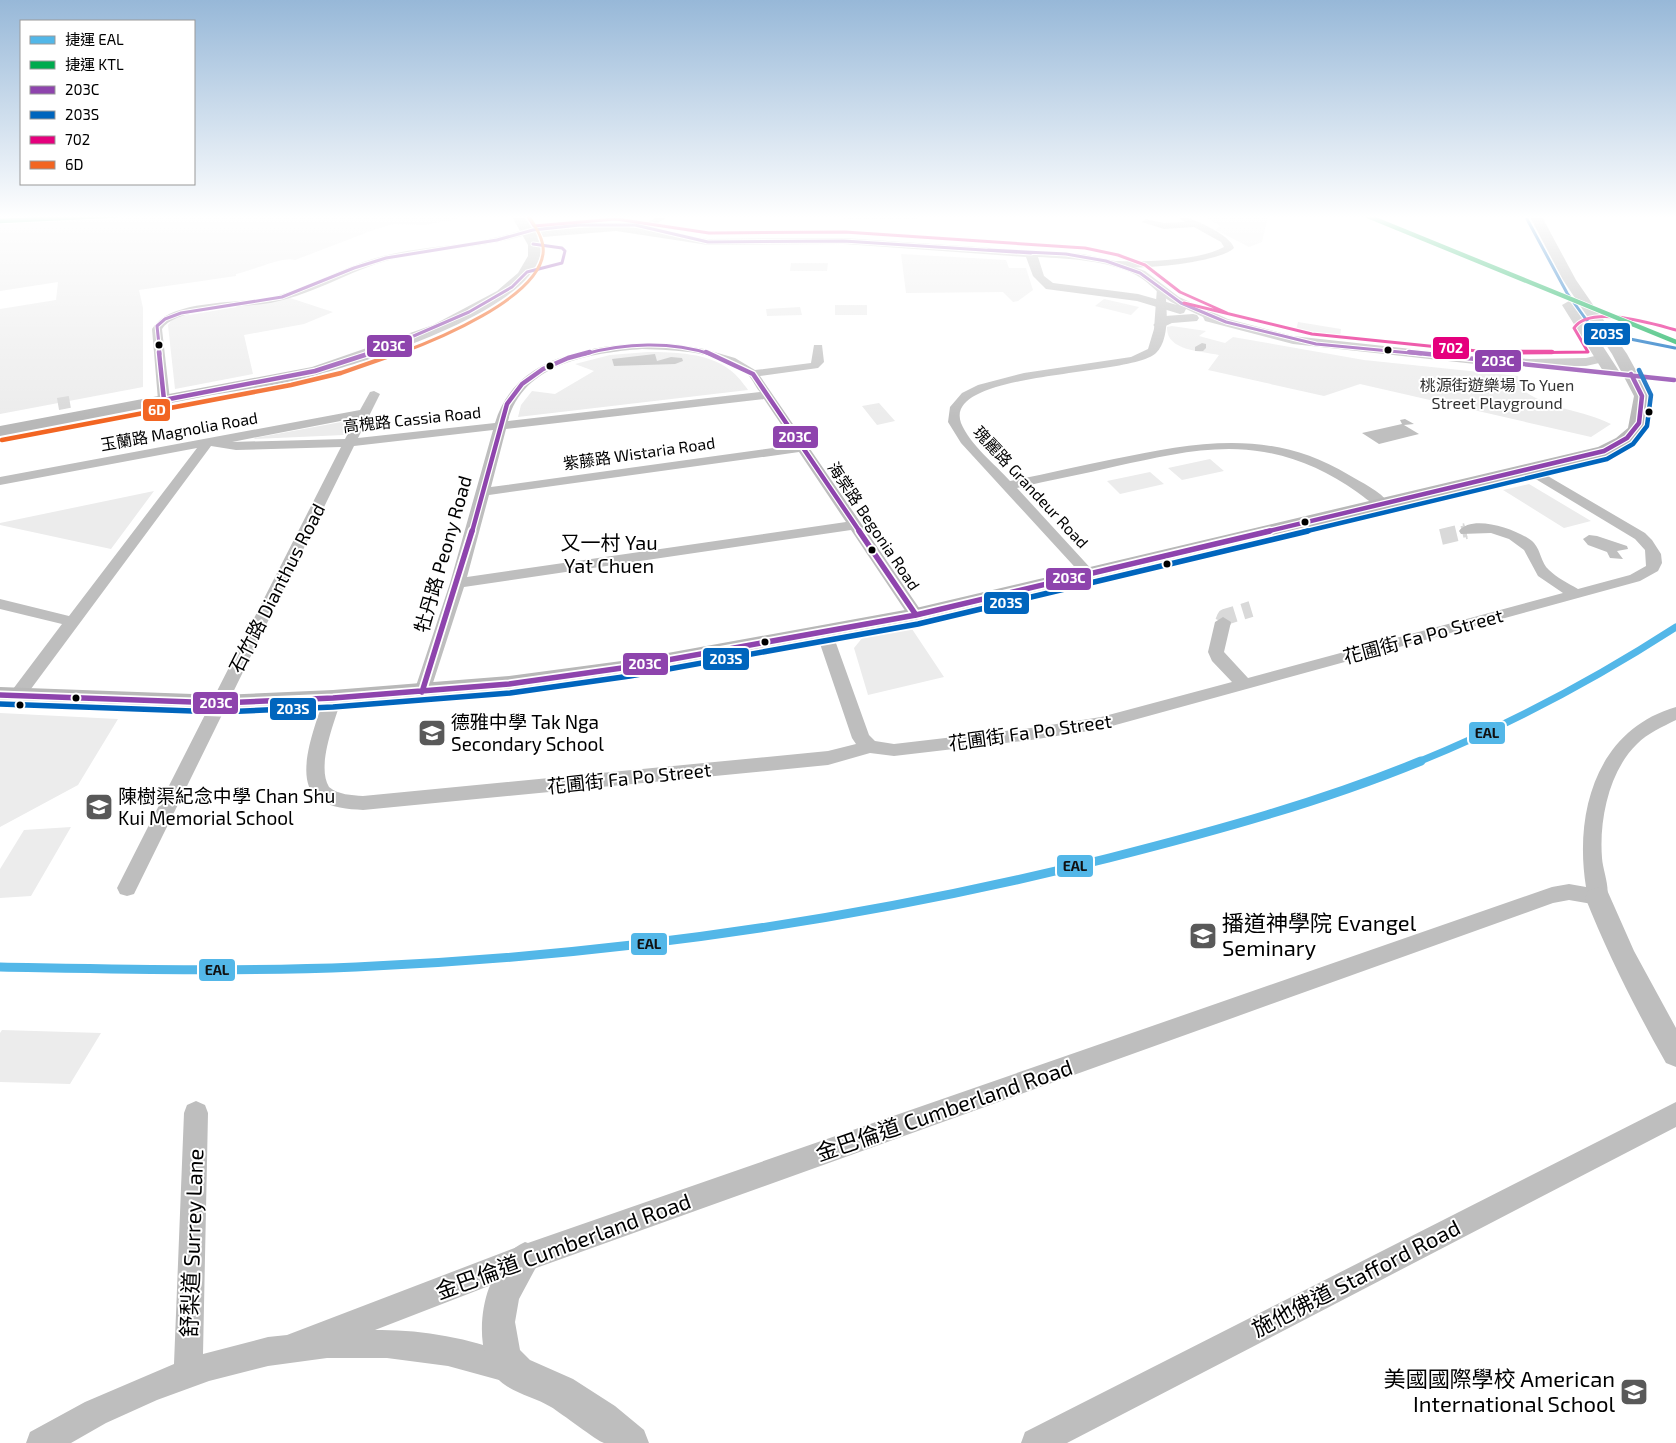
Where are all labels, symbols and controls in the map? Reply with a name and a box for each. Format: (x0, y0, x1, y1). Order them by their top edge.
legend (20, 20, 195, 185)
text: 捷運 EAL (65, 30, 124, 48)
text: 捷運 KTL (65, 55, 124, 73)
text: 203C (65, 80, 100, 98)
text: 203S (65, 105, 99, 123)
text: 702 (65, 130, 90, 148)
text: 6D (65, 155, 84, 173)
line badge: 203S (1583, 322, 1631, 346)
text: 203S (1590, 325, 1624, 342)
line badge: 203C (366, 334, 413, 358)
line badge: 702 (1432, 336, 1470, 360)
text: 203C (372, 337, 406, 354)
text: 702 (1439, 339, 1463, 356)
unlabelled marker (154, 340, 164, 350)
unlabelled marker (1383, 345, 1393, 355)
line badge: 203C (1474, 349, 1522, 373)
text: 203C (1481, 352, 1515, 369)
unlabelled marker (545, 361, 555, 371)
park label: 桃源街遊樂場 To Yuen Street Playground (1420, 375, 1574, 412)
line badge: 6D (142, 398, 171, 422)
text: 6D (148, 401, 166, 418)
street label: 高槐路 Cassia Road (342, 402, 482, 435)
street label: 玉蘭路 Magnolia Road (99, 407, 259, 454)
unlabelled marker (1644, 407, 1654, 417)
street label: 瑰麗路 Grandeur Road (970, 422, 1093, 551)
line badge: 203C (772, 425, 819, 449)
text: 203C (778, 428, 812, 445)
street label: 紫藤路 Wistaria Road (562, 432, 716, 473)
street label: 海棠路 Begonia Road (824, 458, 924, 593)
street label: 牡丹路 Peony Road (409, 473, 476, 635)
street label: 石竹路 Dianthus Road (224, 499, 329, 676)
unlabelled marker (1300, 517, 1310, 527)
district label: 又一村 Yau Yat Chuen (560, 530, 658, 577)
unlabelled marker (867, 545, 877, 555)
unlabelled marker (1162, 559, 1172, 569)
line badge: 203C (1045, 567, 1092, 591)
text: 203C (1052, 569, 1086, 586)
line badge: 203S (983, 591, 1030, 615)
text: 203S (989, 594, 1023, 611)
street label: 花圃街 Fa Po Street (1340, 603, 1505, 668)
unlabelled marker (760, 637, 770, 647)
line badge: 203S (702, 647, 750, 671)
text: 203S (709, 650, 743, 667)
line badge: 203C (622, 652, 669, 676)
text: 203C (628, 655, 662, 672)
line badge: 203C (192, 691, 239, 715)
unlabelled marker (71, 693, 81, 703)
text: 203C (199, 694, 233, 711)
line badge: 203S (269, 697, 317, 721)
unlabelled marker (15, 700, 25, 710)
text: 203S (276, 700, 310, 717)
street label: 花圃街 Fa Po Street (947, 709, 1113, 754)
place label: 德雅中學 Tak Nga Secondary School (451, 710, 604, 755)
school or university icon: 德雅中學 Tak Nga Secondary School (417, 718, 447, 748)
line badge: EAL (1468, 721, 1506, 745)
text: EAL (1475, 724, 1500, 741)
street label: 花圃街 Fa Po Street (546, 757, 712, 798)
place label: 陳樹渠紀念中學 Chan Shu Kui Memorial School (118, 784, 335, 829)
school or university icon: 陳樹渠紀念中學 Chan Shu Kui Memorial School (84, 792, 114, 822)
line badge: EAL (1056, 854, 1094, 878)
text: EAL (1063, 857, 1088, 874)
place label: 播道神學院 Evangel Seminary (1222, 909, 1417, 960)
school or university icon: 播道神學院 Evangel Seminary (1188, 921, 1218, 951)
line badge: EAL (630, 932, 668, 956)
text: EAL (637, 935, 662, 952)
line badge: EAL (198, 958, 236, 982)
text: EAL (205, 961, 230, 978)
street label: 金巴倫道 Cumberland Road (812, 1053, 1076, 1165)
street label: 舒梨道 Surrey Lane (175, 1148, 207, 1338)
street label: 金巴倫道 Cumberland Road (431, 1187, 694, 1303)
street label: 施他佛道 Stafford Road (1247, 1213, 1464, 1341)
place label: 美國國際學校 American International School (1383, 1365, 1615, 1416)
school or university icon: 美國國際學校 American International School (1619, 1377, 1649, 1407)

